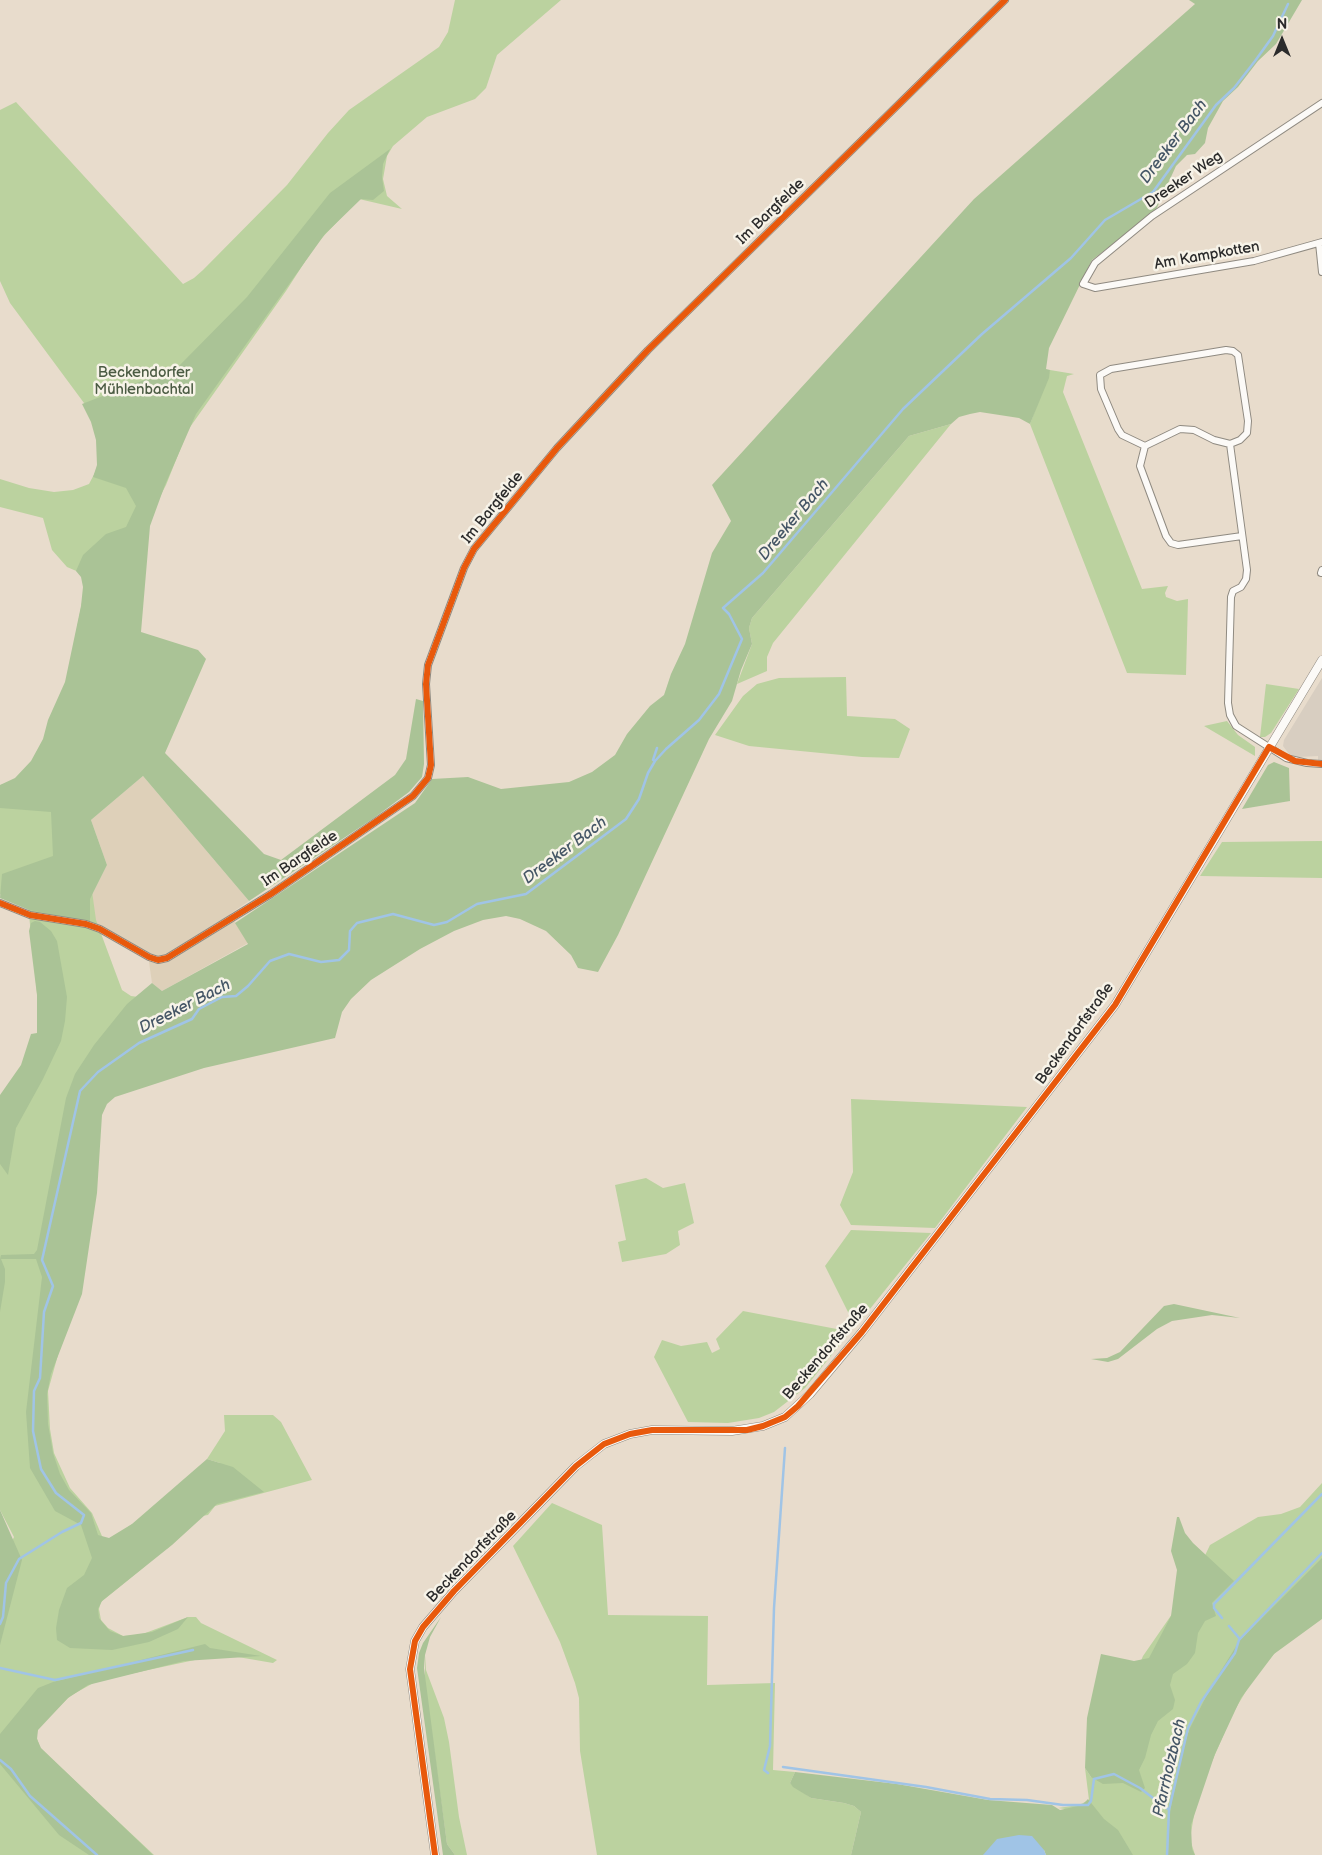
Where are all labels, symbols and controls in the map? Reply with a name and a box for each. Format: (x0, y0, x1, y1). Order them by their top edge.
north arrow (1257, 15, 1307, 65)
text: N (1277, 16, 1287, 33)
water label: Dreeker Bach (1136, 96, 1212, 188)
street label: Dreeker Weg (1142, 147, 1226, 213)
street label: Im Bargfelde (733, 175, 809, 249)
street label: Am Kampkotten (1153, 238, 1261, 274)
park label: Beckendorfer Mühlenbachtal (94, 364, 194, 399)
street label: Im Bargfelde (459, 468, 527, 548)
water label: Dreeker Bach (754, 475, 834, 565)
water label: Dreeker Bach (519, 813, 611, 889)
street label: Im Bargfelde (259, 827, 341, 891)
water label: Dreeker Bach (136, 976, 234, 1038)
street label: Beckendorfstraße (1032, 980, 1118, 1088)
street label: Beckendorfstraße (779, 1300, 873, 1404)
street label: Beckendorfstraße (423, 1507, 521, 1607)
water label: Pfarrholzbach (1149, 1717, 1191, 1819)

